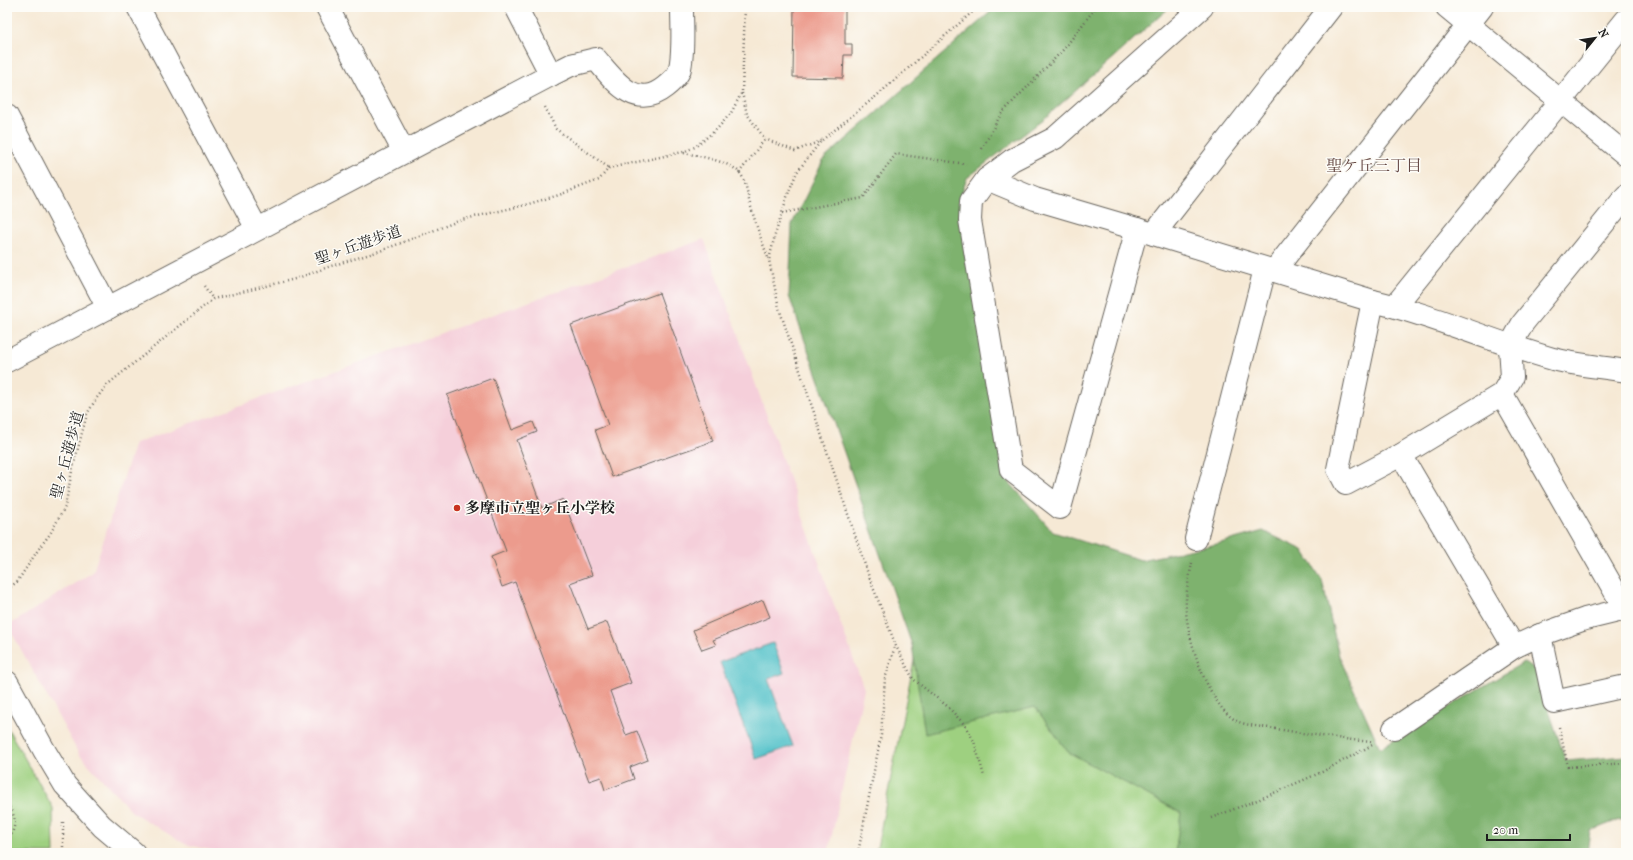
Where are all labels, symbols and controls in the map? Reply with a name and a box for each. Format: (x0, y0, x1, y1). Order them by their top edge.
north arrow (1575, 18, 1615, 58)
text: N (1596, 26, 1611, 41)
district label: 聖ケ丘三丁目 (1326, 156, 1422, 175)
street label: 聖ヶ丘遊歩道 (313, 222, 403, 268)
street label: 聖ヶ丘遊歩道 (47, 409, 87, 501)
place label: 多摩市立聖ヶ丘小学校 (465, 499, 615, 517)
marker: 多摩市立聖ヶ丘小学校 (452, 503, 462, 513)
scale bar (1487, 816, 1570, 842)
text: 20 m (1493, 823, 1518, 837)

